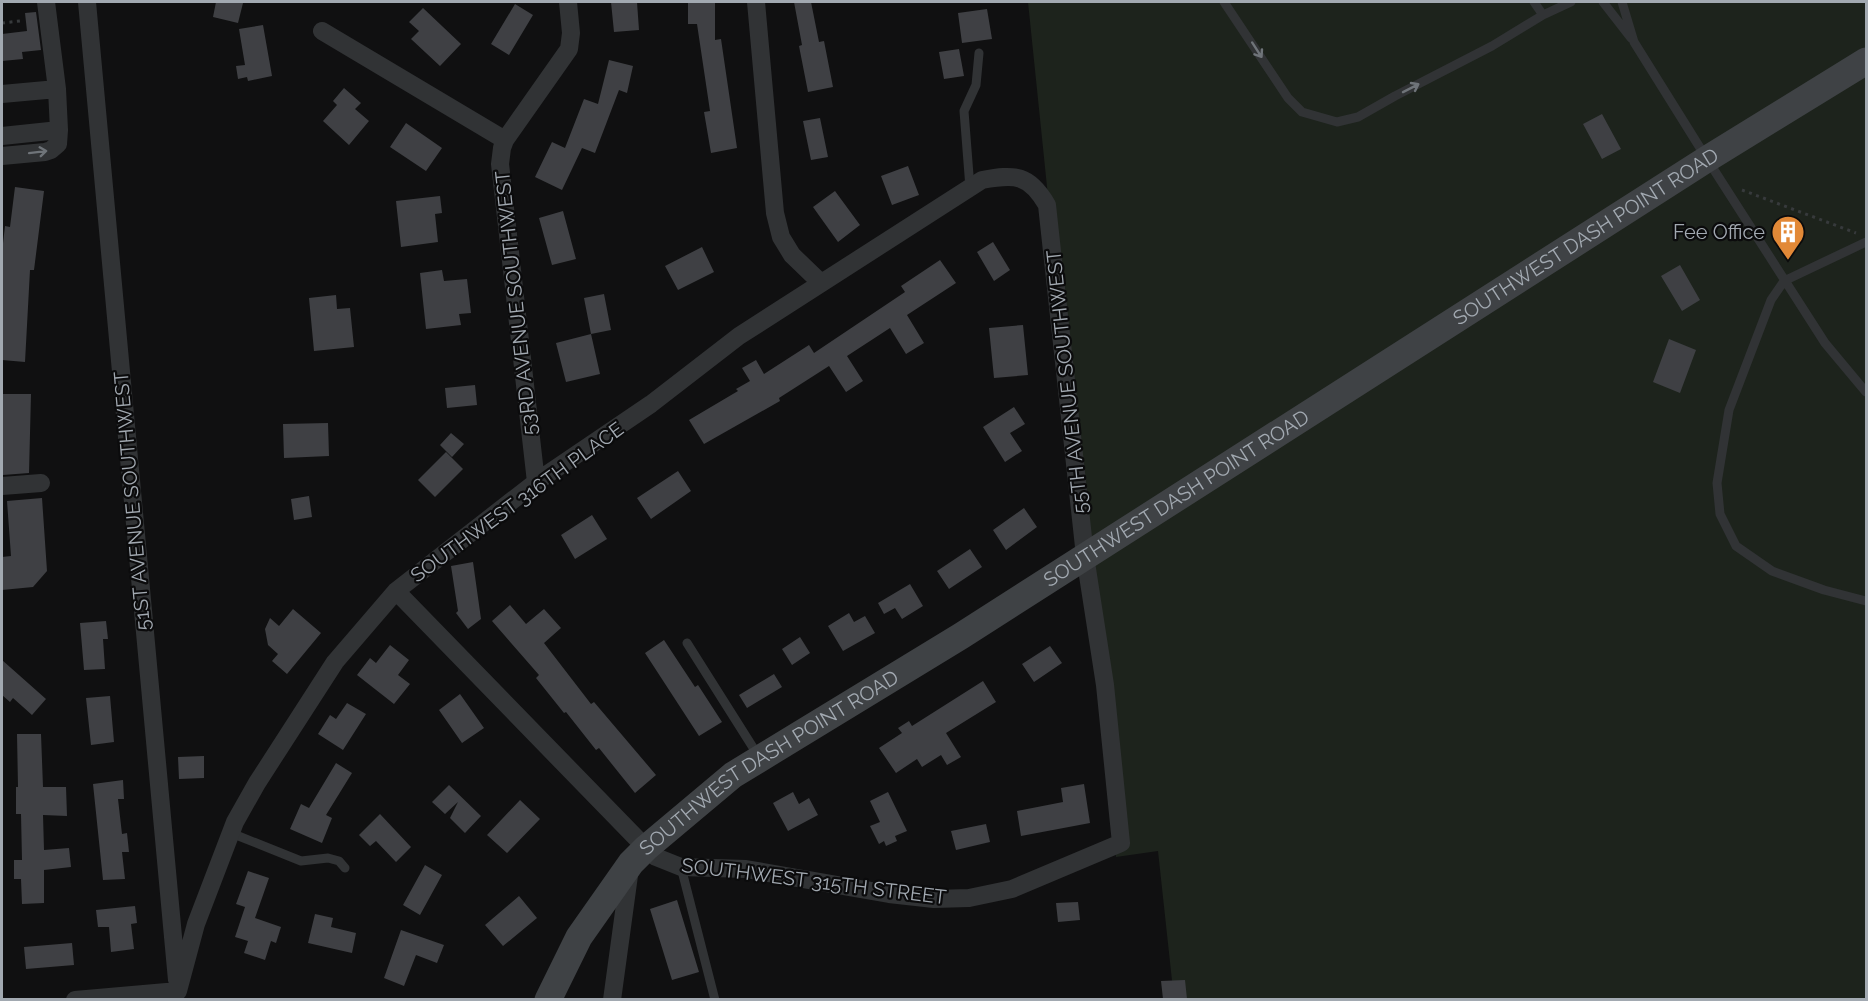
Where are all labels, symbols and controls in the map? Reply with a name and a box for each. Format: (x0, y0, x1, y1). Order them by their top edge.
one-way arrow (1251, 42, 1263, 58)
one-way arrow (1401, 81, 1419, 93)
street label: SOUTHWEST DASH POINT ROAD (1449, 143, 1723, 330)
one-way arrow (28, 147, 48, 158)
street label: 53RD AVENUE SOUTHWEST (490, 170, 542, 436)
building icon: Fee Office (1770, 214, 1806, 261)
place label: Fee Office (1673, 220, 1765, 244)
street label: 55TH AVENUE SOUTHWEST (1041, 249, 1093, 515)
street label: 51ST AVENUE SOUTHWEST (109, 370, 155, 632)
street label: SOUTHWEST DASH POINT ROAD (1039, 405, 1313, 592)
street label: SOUTHWEST 316TH PLACE (406, 417, 628, 587)
street label: SOUTHWEST DASH POINT ROAD (634, 665, 903, 860)
street label: SOUTHWEST 315TH STREET (680, 853, 948, 909)

